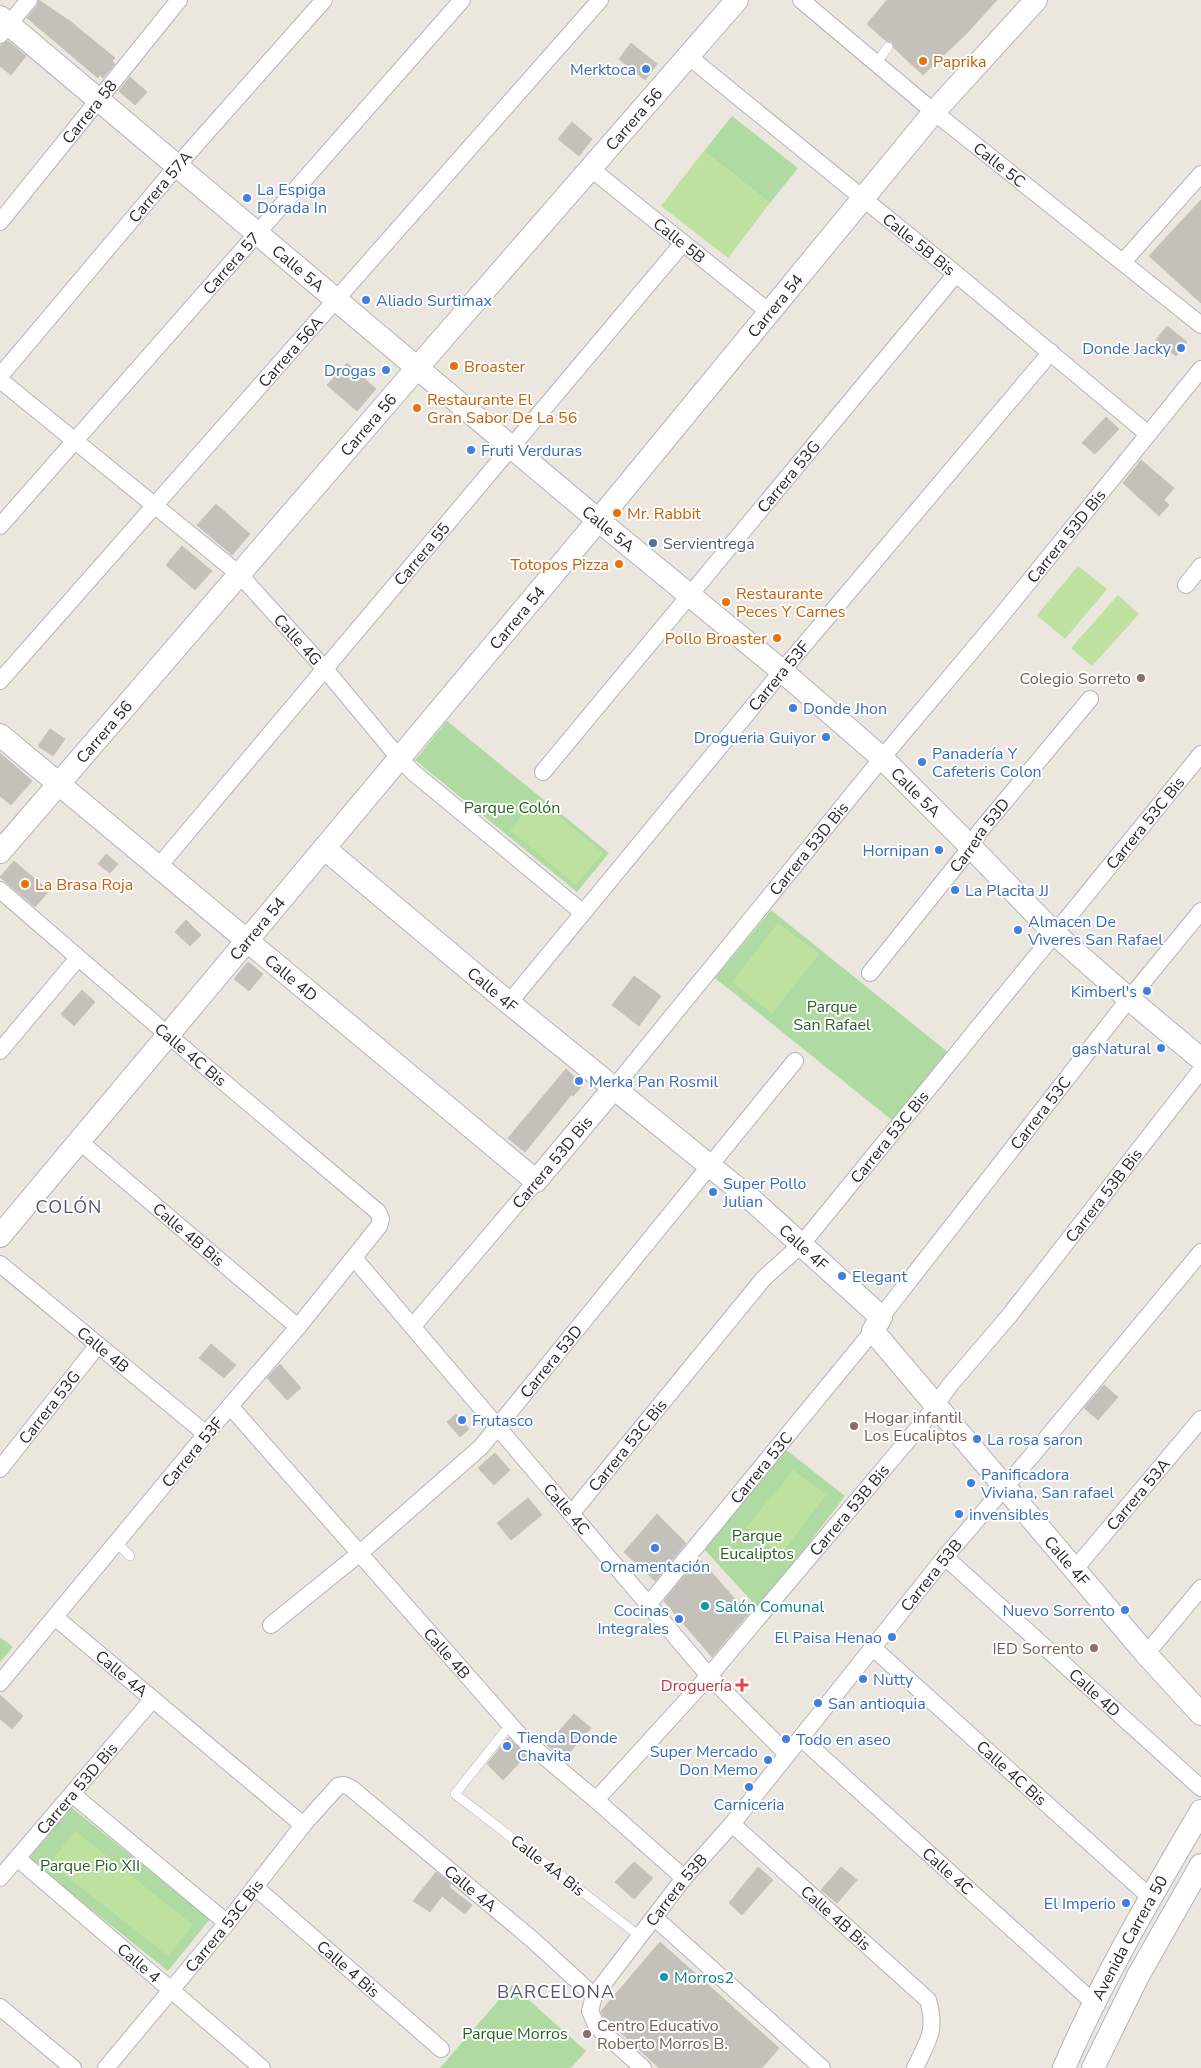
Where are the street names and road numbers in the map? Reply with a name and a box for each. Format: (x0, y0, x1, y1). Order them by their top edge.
street label: Carrera 58 (57, 75, 122, 149)
street label: Carrera 56 (601, 83, 668, 156)
street label: Calle 5C (968, 137, 1030, 193)
street label: Carrera 57A (124, 146, 198, 228)
street label: Calle 5B Bis (878, 209, 960, 281)
street label: Calle 5B (648, 213, 710, 269)
street label: Carrera 57 (198, 228, 265, 300)
street label: Calle 5A (267, 240, 329, 297)
street label: Carrera 54 (743, 269, 809, 343)
street label: Carrera 56A (254, 312, 329, 393)
street label: Carrera 56 (336, 389, 402, 461)
street label: Carrera 53G (752, 436, 825, 518)
street label: Carrera 53D Bis (1022, 485, 1111, 588)
street label: Calle 5A (577, 501, 639, 558)
street label: Carrera 55 (389, 518, 455, 591)
street label: Carrera 54 (485, 582, 551, 655)
street label: Calle 4G (268, 610, 326, 671)
street label: Carrera 53F (744, 636, 815, 716)
street label: Carrera 56 (71, 696, 138, 768)
street label: Calle 5A (885, 763, 945, 823)
street label: Carrera 53C Bis (1101, 772, 1190, 874)
street label: Carrera 53D (945, 794, 1015, 878)
street label: Carrera 53D Bis (765, 798, 854, 900)
street label: Carrera 54 (225, 892, 291, 965)
street label: Calle 4D (260, 950, 322, 1007)
street label: Calle 4F (462, 963, 522, 1018)
street label: Calle 4C Bis (150, 1018, 231, 1092)
street label: Carrera 53C (1006, 1072, 1077, 1154)
street label: Carrera 53C Bis (846, 1086, 934, 1188)
street label: Carrera 53D Bis (508, 1112, 598, 1214)
street label: Carrera 53B Bis (1061, 1144, 1148, 1247)
street label: Calle 4B Bis (148, 1198, 229, 1272)
street label: Calle 4F (774, 1220, 833, 1276)
street label: Carrera 53D (515, 1321, 588, 1403)
street label: Calle 4B (72, 1322, 133, 1378)
street label: Carrera 53G (14, 1366, 86, 1449)
street label: Carrera 53C Bis (584, 1395, 673, 1497)
street label: Carrera 53F (157, 1413, 229, 1492)
street label: Carrera 53C (726, 1427, 798, 1509)
street label: Carrera 53A (1102, 1454, 1175, 1536)
street label: Carrera 53B Bis (805, 1460, 895, 1561)
street label: Calle 4C (538, 1479, 595, 1540)
street label: Calle 4F (1039, 1531, 1094, 1591)
street label: Carrera 53B (896, 1535, 968, 1616)
street label: Calle 4B (418, 1623, 475, 1684)
street label: Calle 4A (90, 1646, 152, 1703)
street label: Calle 4D (1064, 1664, 1125, 1722)
street label: Calle 4C Bis (971, 1736, 1051, 1811)
street label: Carrera 53D Bis (32, 1738, 123, 1840)
street label: Calle 4A Bis (506, 1830, 589, 1902)
street label: Calle 4C (917, 1843, 978, 1900)
street label: Carrera 53B (641, 1849, 713, 1931)
street label: Calle 4A (439, 1860, 501, 1917)
street label: Avenida Carrera 50 (1087, 1872, 1173, 2004)
street label: Carrera 53C Bis (180, 1875, 269, 1977)
street label: Calle 4B Bis (795, 1881, 876, 1956)
street label: Calle 4 Bis (312, 1936, 384, 2003)
street label: Calle 4 (112, 1939, 165, 1989)

